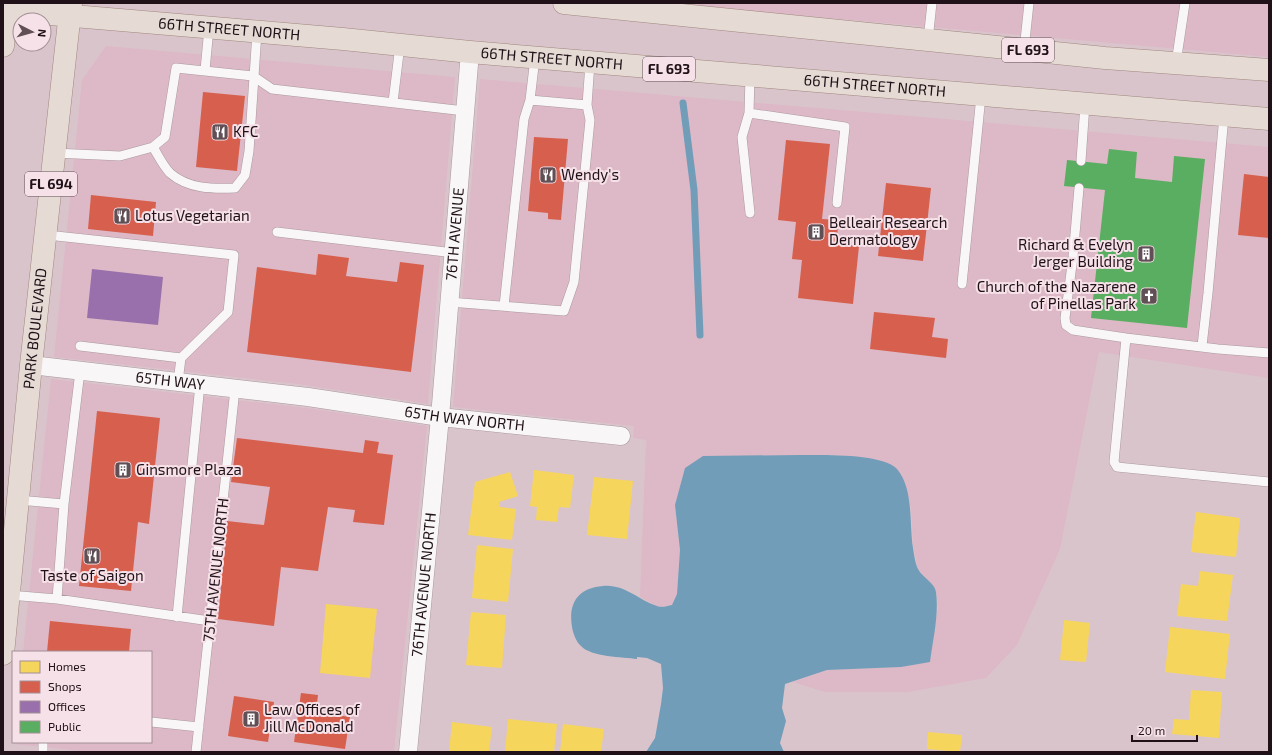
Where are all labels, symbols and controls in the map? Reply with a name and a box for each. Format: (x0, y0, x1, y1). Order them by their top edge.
north arrow (12, 12, 52, 52)
street label: 66TH STREET NORTH (157, 13, 301, 43)
text: N (36, 28, 49, 38)
road number: FL 693 (1002, 38, 1054, 62)
street label: 66TH STREET NORTH (480, 43, 624, 73)
road number: FL 693 (643, 57, 695, 81)
street label: 66TH STREET NORTH (803, 70, 947, 100)
restaurant icon: KFC (210, 122, 230, 142)
place label: KFC (233, 122, 259, 140)
restaurant icon: Wendy's (538, 165, 558, 185)
place label: Wendy's (561, 165, 619, 183)
road number: FL 694 (25, 172, 77, 196)
street label: 76TH AVENUE (441, 187, 467, 281)
restaurant icon: Lotus Vegetarian (112, 206, 132, 226)
place label: Lotus Vegetarian (135, 206, 250, 224)
place label: Belleair Research Dermatology (829, 213, 947, 248)
building icon: Belleair Research Dermatology (806, 222, 826, 242)
place label: Richard & Evelyn Jerger Building (1018, 235, 1134, 270)
building icon: Richard & Evelyn Jerger Building (1136, 244, 1156, 264)
street label: PARK BOULEVARD (19, 267, 50, 390)
place label: Church of the Nazarene of Pinellas Park (977, 277, 1136, 312)
church icon: Church of the Nazarene of Pinellas Park (1139, 286, 1159, 306)
street label: 65TH WAY (135, 367, 206, 393)
street label: 65TH WAY NORTH (403, 402, 526, 434)
building icon: Ginsmore Plaza (113, 460, 133, 480)
place label: Ginsmore Plaza (136, 460, 242, 478)
street label: 75TH AVENUE NORTH (199, 497, 232, 643)
street label: 76TH AVENUE NORTH (407, 512, 439, 658)
restaurant icon: Taste of Saigon (82, 546, 102, 566)
place label: Taste of Saigon (40, 566, 144, 584)
legend (12, 651, 152, 743)
text: Homes (48, 659, 86, 673)
text: Shops (48, 679, 82, 693)
text: Offices (48, 699, 85, 713)
place label: Law Offices of Jill McDonald (264, 700, 360, 735)
building icon: Law Offices of Jill McDonald (241, 709, 261, 729)
scale bar (1132, 717, 1197, 743)
text: Public (48, 719, 81, 733)
text: 20 m (1138, 723, 1165, 737)

